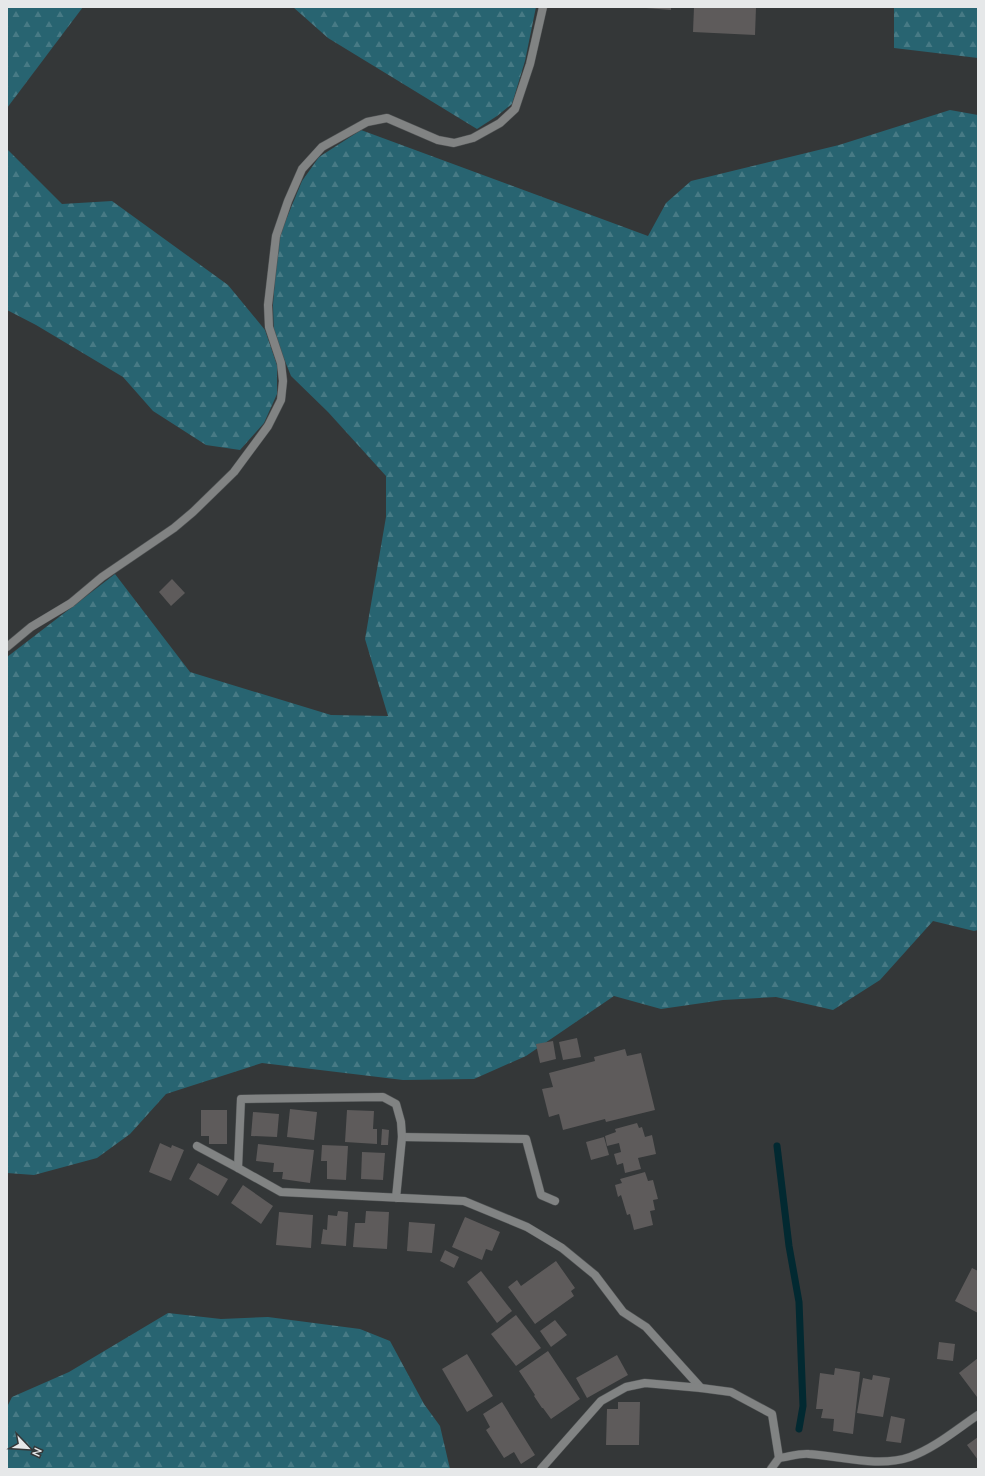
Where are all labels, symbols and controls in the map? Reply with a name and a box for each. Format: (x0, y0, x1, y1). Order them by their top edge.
north arrow (8, 1428, 48, 1468)
text: N (28, 1445, 45, 1459)

